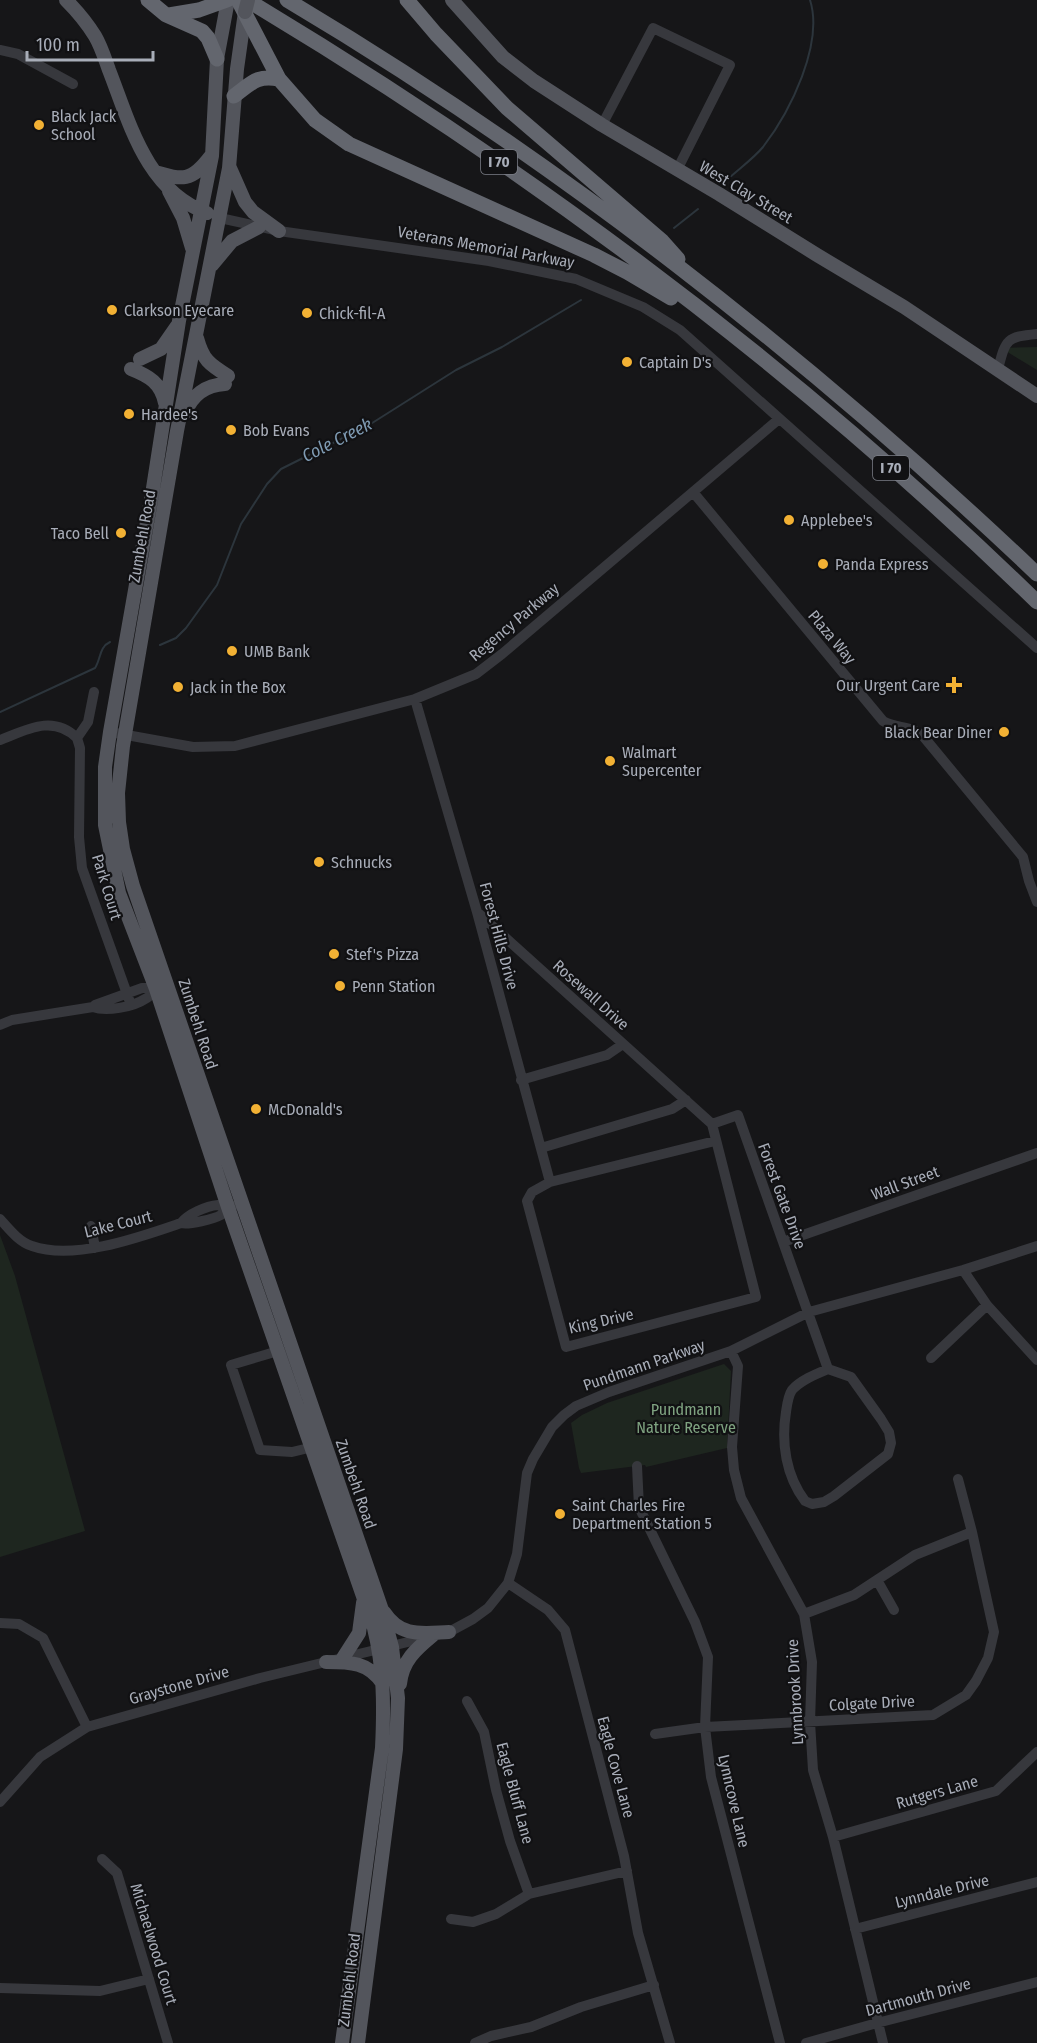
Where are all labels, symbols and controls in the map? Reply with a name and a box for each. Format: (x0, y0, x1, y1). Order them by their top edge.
scale bar (27, 24, 153, 62)
text: 100 m (36, 34, 80, 56)
place label: Black Jack School (51, 107, 117, 144)
marker: Black Jack School (32, 118, 46, 132)
road number: I 70 (481, 150, 517, 174)
street label: West Clay Street (696, 157, 797, 228)
street label: Veterans Memorial Parkway (396, 222, 577, 272)
place label: Clarkson Eyecare (124, 301, 234, 320)
marker: Clarkson Eyecare (105, 303, 119, 317)
place label: Chick-fil-A (319, 304, 386, 323)
marker: Chick-fil-A (300, 306, 314, 320)
place label: Captain D's (639, 353, 712, 372)
marker: Captain D's (620, 355, 634, 369)
place label: Hardee's (141, 405, 198, 424)
marker: Hardee's (122, 407, 136, 421)
water label: Cole Creek (298, 413, 376, 467)
place label: Bob Evans (243, 421, 310, 440)
marker: Bob Evans (224, 423, 238, 437)
road number: I 70 (873, 456, 909, 480)
street label: Zumbehl Road (124, 488, 160, 584)
place label: Applebee's (801, 511, 873, 530)
marker: Applebee's (782, 513, 796, 527)
place label: Taco Bell (51, 524, 109, 543)
marker: Taco Bell (114, 526, 128, 540)
place label: Panda Express (835, 555, 929, 574)
marker: Panda Express (816, 557, 830, 571)
street label: Regency Parkway (465, 578, 563, 665)
street label: Plaza Way (804, 606, 860, 668)
place label: UMB Bank (244, 642, 310, 661)
marker: UMB Bank (225, 644, 239, 658)
place label: Our Urgent Care (836, 676, 940, 695)
marker: Our Urgent Care (945, 676, 963, 694)
place label: Jack in the Box (190, 678, 286, 697)
marker: Jack in the Box (171, 680, 185, 694)
place label: Black Bear Diner (884, 723, 992, 742)
marker: Black Bear Diner (997, 725, 1011, 739)
place label: Walmart Supercenter (622, 743, 702, 780)
marker: Walmart Supercenter (603, 754, 617, 768)
street label: Park Court (88, 852, 126, 923)
place label: Schnucks (331, 853, 392, 872)
marker: Schnucks (312, 855, 326, 869)
street label: Forest Hills Drive (476, 880, 522, 992)
place label: Stef's Pizza (346, 945, 419, 964)
marker: Stef's Pizza (327, 947, 341, 961)
street label: Rosewall Drive (549, 956, 633, 1034)
street label: Zumbehl Road (174, 976, 222, 1072)
place label: Penn Station (352, 977, 435, 996)
marker: Penn Station (333, 979, 347, 993)
place label: McDonald's (268, 1100, 343, 1119)
marker: McDonald's (249, 1102, 263, 1116)
street label: Forest Gate Drive (754, 1140, 810, 1252)
street label: Wall Street (869, 1162, 942, 1204)
street label: Lake Court (82, 1206, 155, 1242)
street label: King Drive (567, 1304, 635, 1338)
street label: Pundmann Parkway (581, 1335, 708, 1395)
park label: Pundmann Nature Reserve (636, 1400, 736, 1437)
street label: Zumbehl Road (332, 1437, 380, 1531)
place label: Saint Charles Fire Department Station 5 (572, 1496, 712, 1533)
marker: Saint Charles Fire Department Station 5 (553, 1507, 567, 1521)
street label: Lynnbrook Drive (783, 1639, 807, 1745)
street label: Graystone Drive (127, 1662, 231, 1708)
street label: Colgate Drive (829, 1691, 916, 1715)
street label: Eagle Cove Lane (593, 1714, 639, 1820)
street label: Eagle Bluff Lane (492, 1740, 538, 1846)
street label: Lynncove Lane (714, 1753, 754, 1849)
street label: Rutgers Lane (894, 1771, 980, 1813)
street label: Lynndale Drive (893, 1870, 991, 1912)
street label: Michaelwood Court (127, 1881, 182, 2008)
street label: Zumbehl Road (334, 1932, 364, 2028)
street label: Dartmouth Drive (863, 1974, 973, 2020)

